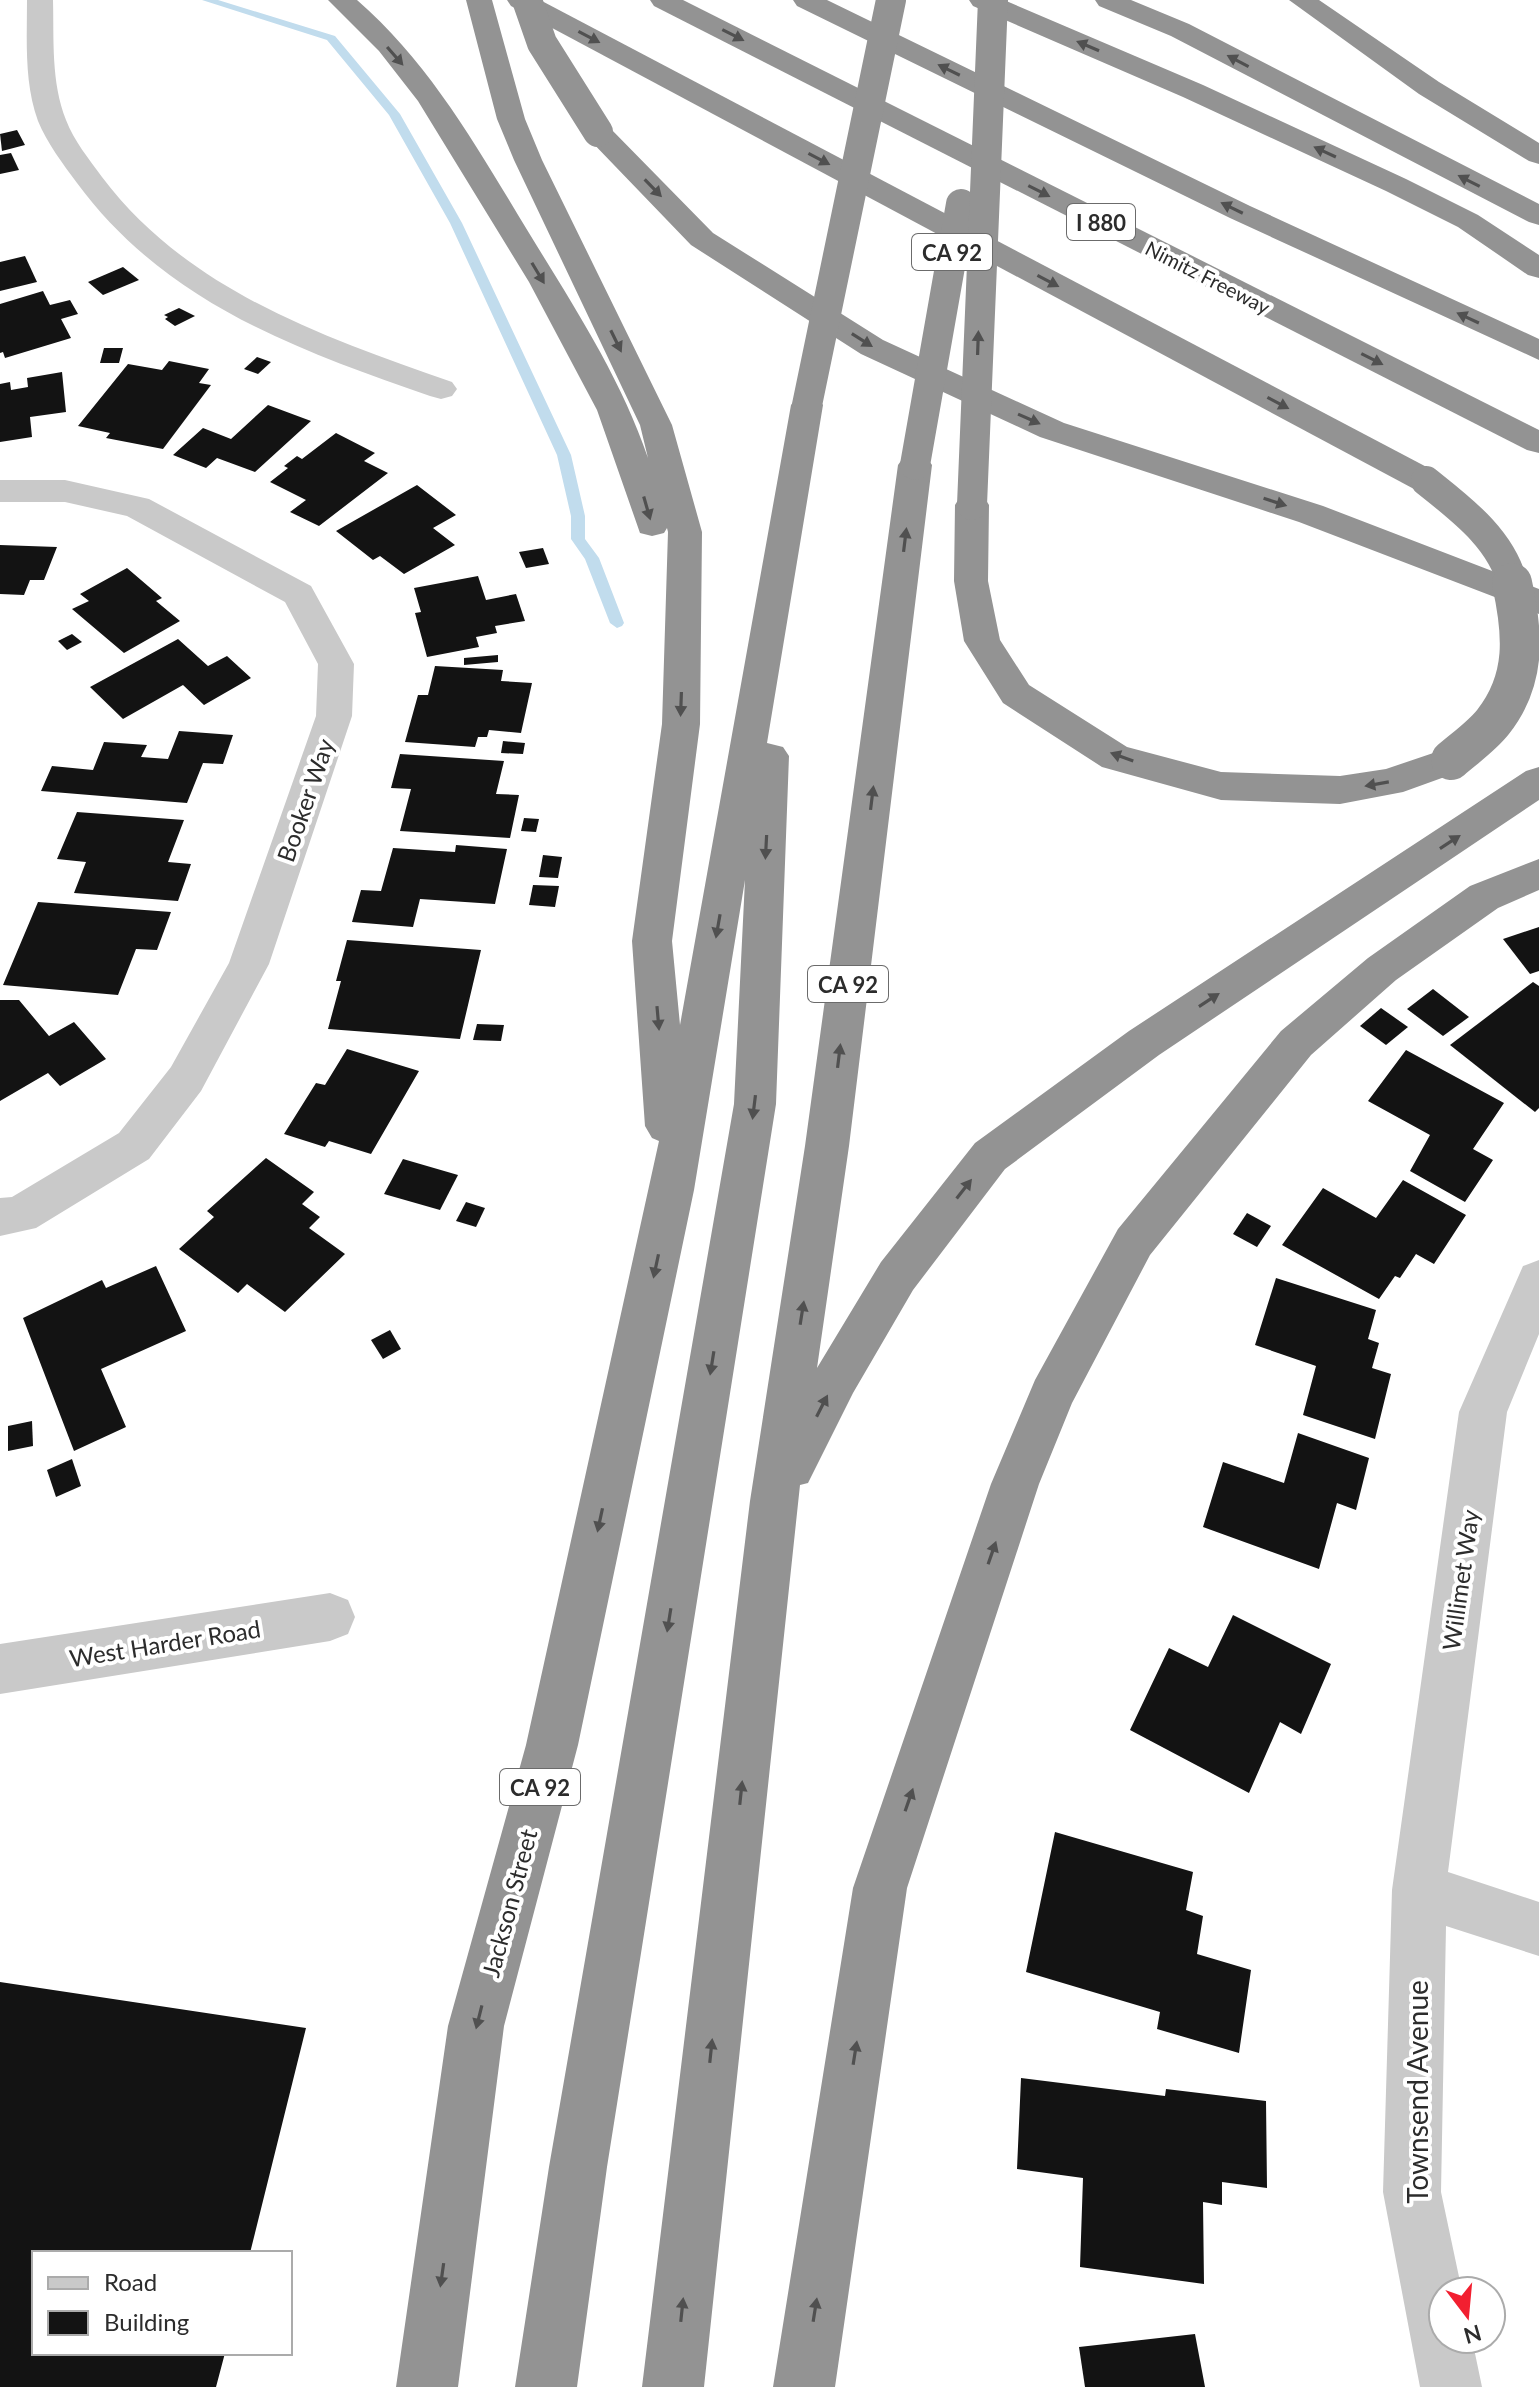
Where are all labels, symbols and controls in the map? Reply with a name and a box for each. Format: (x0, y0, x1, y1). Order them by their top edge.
one-way arrow (721, 29, 744, 42)
one-way arrow (578, 30, 601, 43)
one-way arrow (1076, 39, 1100, 52)
one-way arrow (386, 46, 403, 66)
one-way arrow (1227, 55, 1250, 68)
one-way arrow (937, 63, 960, 76)
one-way arrow (1314, 146, 1337, 159)
one-way arrow (808, 151, 830, 165)
one-way arrow (1458, 174, 1481, 187)
one-way arrow (643, 178, 661, 197)
one-way arrow (1028, 185, 1051, 198)
one-way arrow (1221, 201, 1244, 215)
road number: I 880 (1067, 204, 1135, 240)
road number: CA 92 (912, 234, 992, 270)
street label: Nimitz Freeway (1142, 235, 1275, 319)
one-way arrow (531, 262, 545, 284)
one-way arrow (1037, 274, 1060, 287)
one-way arrow (1457, 311, 1480, 325)
one-way arrow (609, 330, 622, 353)
one-way arrow (971, 330, 984, 355)
one-way arrow (851, 332, 873, 346)
one-way arrow (1360, 352, 1383, 366)
one-way arrow (1267, 395, 1289, 409)
one-way arrow (1017, 412, 1041, 426)
one-way arrow (641, 496, 654, 520)
one-way arrow (1264, 497, 1288, 509)
one-way arrow (899, 527, 912, 552)
one-way arrow (675, 692, 688, 717)
street label: Booker Way (270, 734, 340, 865)
one-way arrow (1110, 751, 1134, 763)
one-way arrow (1364, 778, 1389, 790)
one-way arrow (866, 785, 879, 810)
one-way arrow (1439, 834, 1460, 849)
one-way arrow (760, 835, 773, 860)
one-way arrow (711, 914, 723, 939)
road number: CA 92 (808, 966, 888, 1002)
one-way arrow (1198, 993, 1220, 1008)
one-way arrow (652, 1006, 665, 1031)
one-way arrow (833, 1043, 846, 1068)
one-way arrow (747, 1095, 760, 1120)
one-way arrow (955, 1179, 971, 1199)
one-way arrow (649, 1254, 662, 1279)
one-way arrow (796, 1300, 809, 1325)
one-way arrow (705, 1351, 718, 1376)
one-way arrow (815, 1395, 828, 1418)
street label: Willimet Way (1436, 1507, 1484, 1652)
one-way arrow (594, 1508, 606, 1533)
one-way arrow (986, 1541, 998, 1565)
one-way arrow (662, 1608, 675, 1633)
street label: West Harder Road (67, 1614, 263, 1672)
road number: CA 92 (500, 1769, 580, 1805)
one-way arrow (734, 1780, 747, 1805)
one-way arrow (904, 1787, 916, 1811)
street label: Jackson Street (475, 1825, 543, 1980)
street label: Townsend Avenue (1400, 1980, 1434, 2204)
one-way arrow (472, 2005, 485, 2030)
one-way arrow (705, 2038, 718, 2063)
one-way arrow (849, 2040, 861, 2065)
legend (32, 2251, 292, 2355)
one-way arrow (435, 2262, 448, 2287)
text: Road (104, 2267, 157, 2296)
north arrow (1427, 2275, 1507, 2355)
one-way arrow (675, 2297, 688, 2322)
one-way arrow (810, 2297, 822, 2322)
text: Building (104, 2307, 189, 2336)
text: N (1461, 2319, 1485, 2350)

